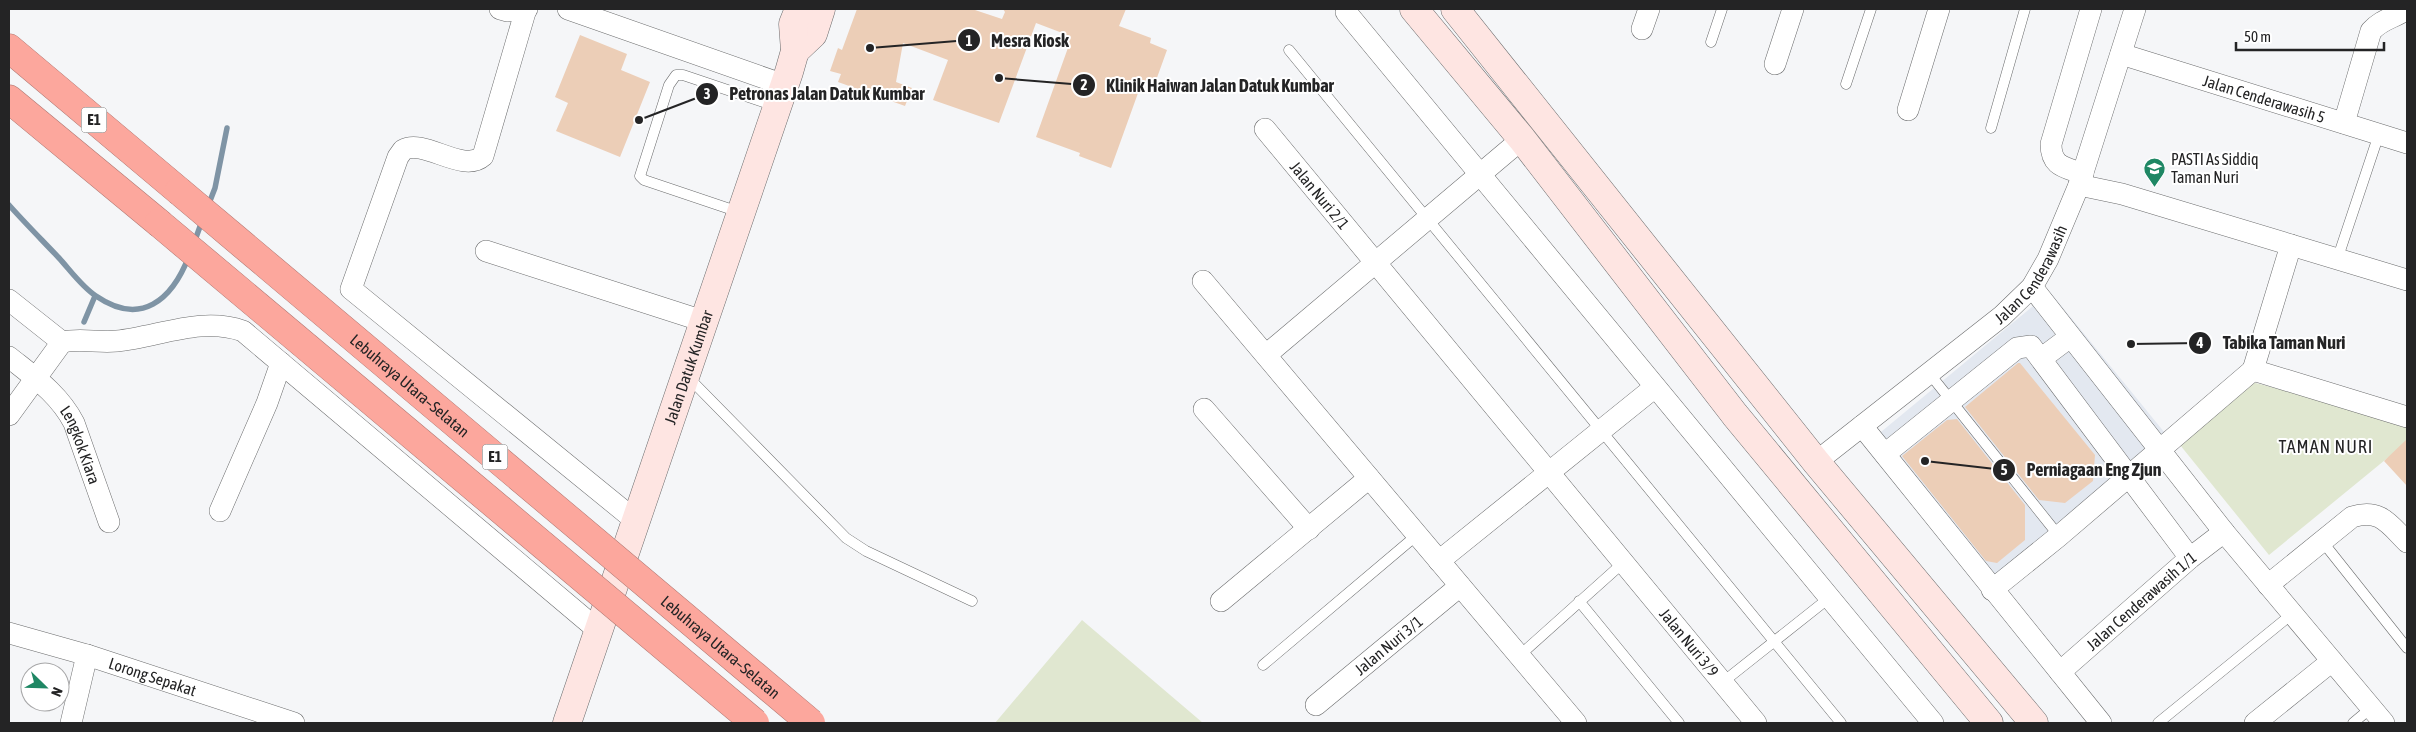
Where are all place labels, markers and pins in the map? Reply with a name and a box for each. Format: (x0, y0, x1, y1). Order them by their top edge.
callout: Mesra Kiosk (956, 24, 1079, 57)
callout: Klinik Haiwan Jalan Datuk Kumbar (1071, 69, 1344, 102)
callout: Petronas Jalan Datuk Kumbar (695, 78, 935, 111)
place label: PASTI As Siddiq Taman Nuri (2171, 150, 2259, 186)
school or university icon: PASTI As Siddiq Taman Nuri (2143, 156, 2167, 187)
callout: Tabika Taman Nuri (2188, 326, 2356, 359)
callout: Perniagaan Eng Zjun (1991, 453, 2171, 486)

